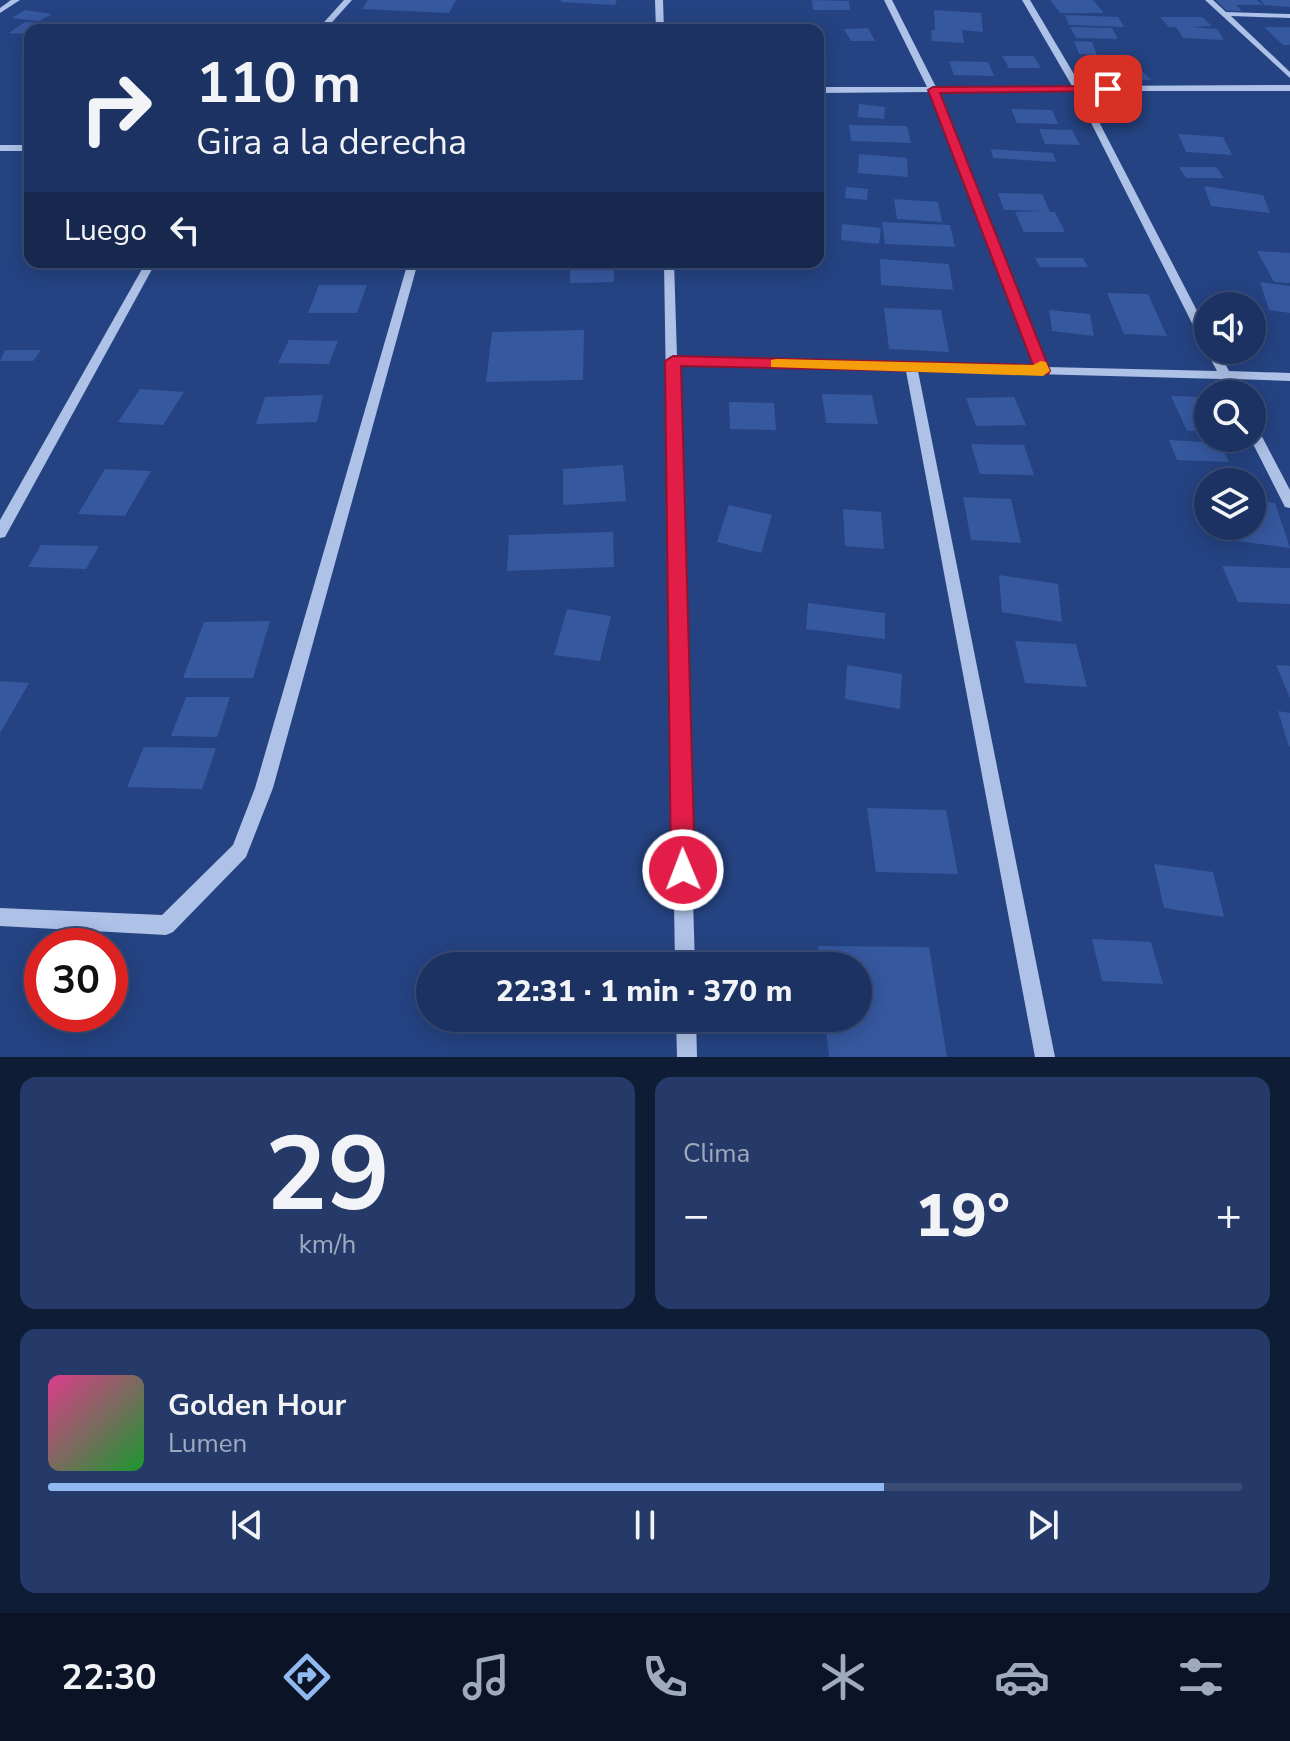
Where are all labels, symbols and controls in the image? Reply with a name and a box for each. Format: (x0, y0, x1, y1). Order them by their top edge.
text: 110 m (196, 45, 361, 122)
pin (1074, 55, 1142, 123)
icon: right (64, 56, 168, 160)
icon: arrive (1086, 67, 1130, 111)
text: Gira a la derecha (196, 118, 467, 167)
icon: left (163, 208, 207, 252)
text: Luego (64, 210, 147, 251)
map controls (1194, 292, 1266, 540)
button: sound (1194, 292, 1266, 364)
button: search (1194, 380, 1266, 452)
button: layers (1194, 468, 1266, 540)
position arrow (641, 828, 725, 912)
speed limit sign: 30 (24, 928, 128, 1032)
text: 22:31 · 1 min · 370 m (496, 971, 792, 1012)
text: 29 (265, 1104, 390, 1246)
text: Clima (683, 1136, 750, 1171)
text: 19° (915, 1175, 1010, 1257)
text: − (683, 1186, 709, 1246)
text: + (1216, 1186, 1242, 1246)
text: km/h (299, 1227, 356, 1262)
text: Golden Hour (168, 1385, 346, 1426)
text: Lumen (168, 1426, 247, 1461)
icon: previous (225, 1503, 269, 1547)
icon: pause (623, 1503, 667, 1547)
icon: next (1021, 1503, 1065, 1547)
icon: directions (279, 1649, 335, 1705)
icon: music (458, 1649, 514, 1705)
icon: phone (637, 1649, 693, 1705)
icon: climate (815, 1649, 871, 1705)
icon: car (994, 1649, 1050, 1705)
icon: filters (1173, 1649, 1229, 1705)
text: 22:30 (61, 1653, 157, 1702)

